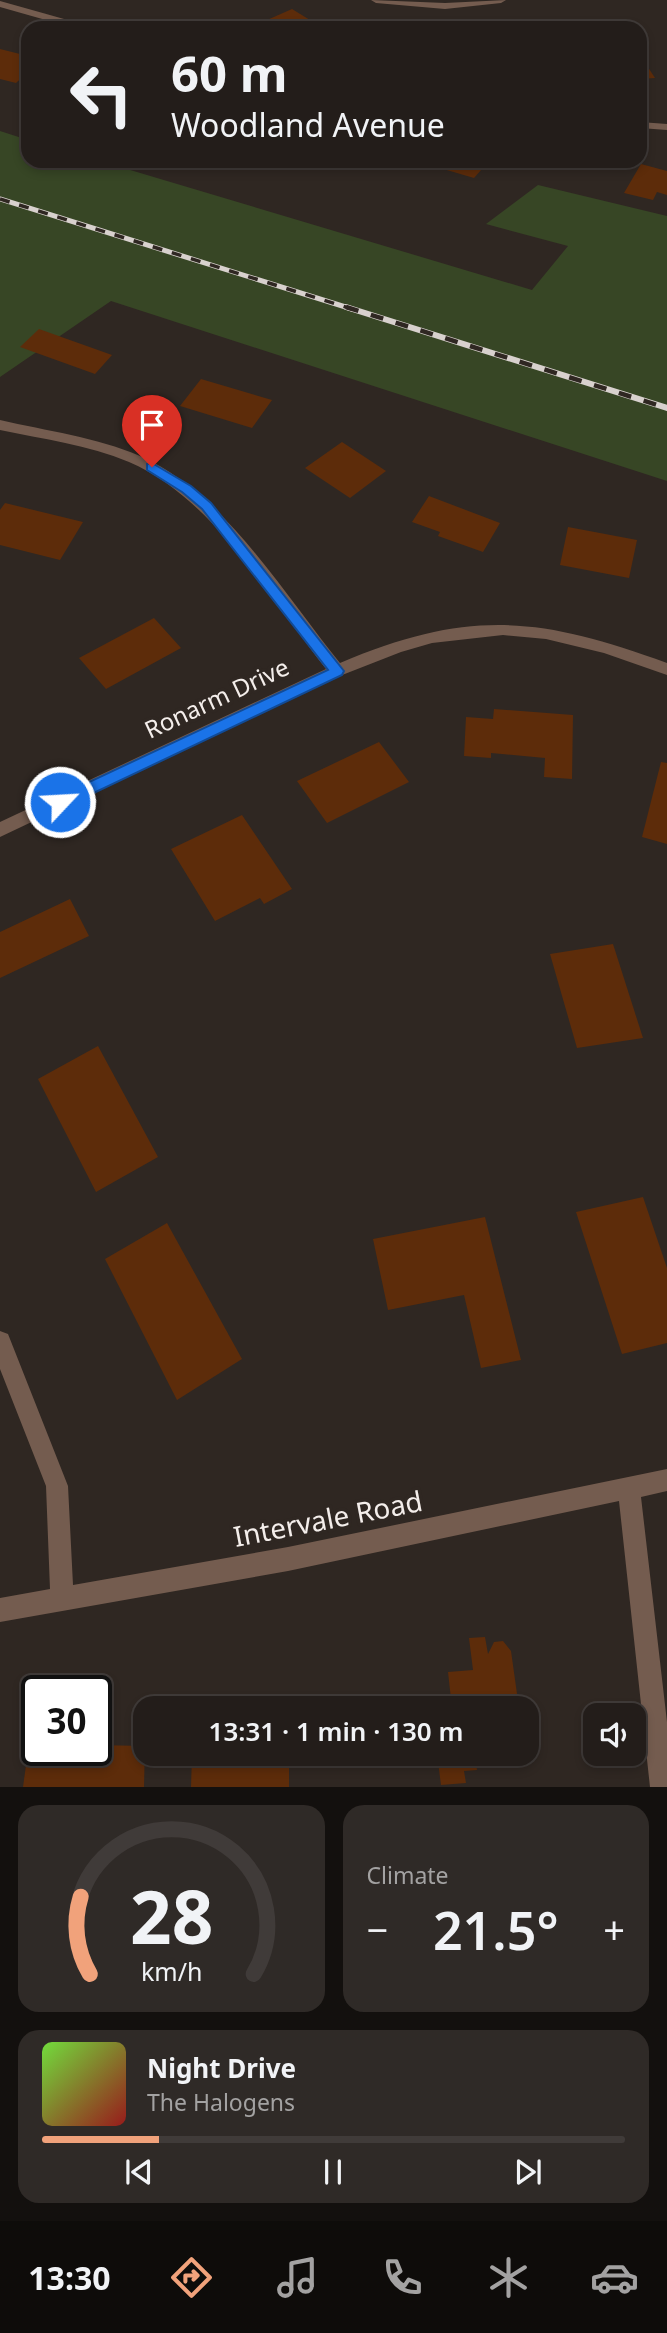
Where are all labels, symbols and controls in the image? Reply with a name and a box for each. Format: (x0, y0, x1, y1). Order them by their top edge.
text: 60 m (171, 40, 288, 106)
icon: left (56, 49, 147, 140)
text: Woodland Avenue (171, 103, 445, 146)
pin (122, 395, 182, 467)
icon: arrive (133, 406, 171, 444)
street label: Ronarm Drive (139, 650, 294, 745)
position arrow (23, 765, 97, 839)
street label: Intervale Road (230, 1481, 426, 1555)
speed limit sign: 30 (21, 1675, 112, 1766)
map controls (583, 1703, 646, 1766)
button: sound (583, 1703, 646, 1766)
text: 13:31 · 1 min · 130 m (209, 1713, 463, 1749)
text: Climate (367, 1859, 449, 1891)
text: 28 (130, 1867, 213, 1966)
text: 21.5° (433, 1894, 559, 1965)
text: − (367, 1903, 388, 1955)
text: + (603, 1903, 625, 1955)
text: km/h (140, 1954, 202, 1988)
text: Night Drive (147, 2050, 296, 2086)
text: The Halogens (147, 2086, 295, 2118)
icon: previous (120, 2153, 158, 2191)
icon: pause (314, 2153, 352, 2191)
icon: next (509, 2153, 547, 2191)
icon: directions (167, 2253, 216, 2302)
icon: music (273, 2253, 322, 2302)
icon: phone (378, 2253, 427, 2302)
icon: climate (484, 2253, 533, 2302)
icon: car (590, 2253, 639, 2302)
text: 13:30 (28, 2256, 111, 2299)

